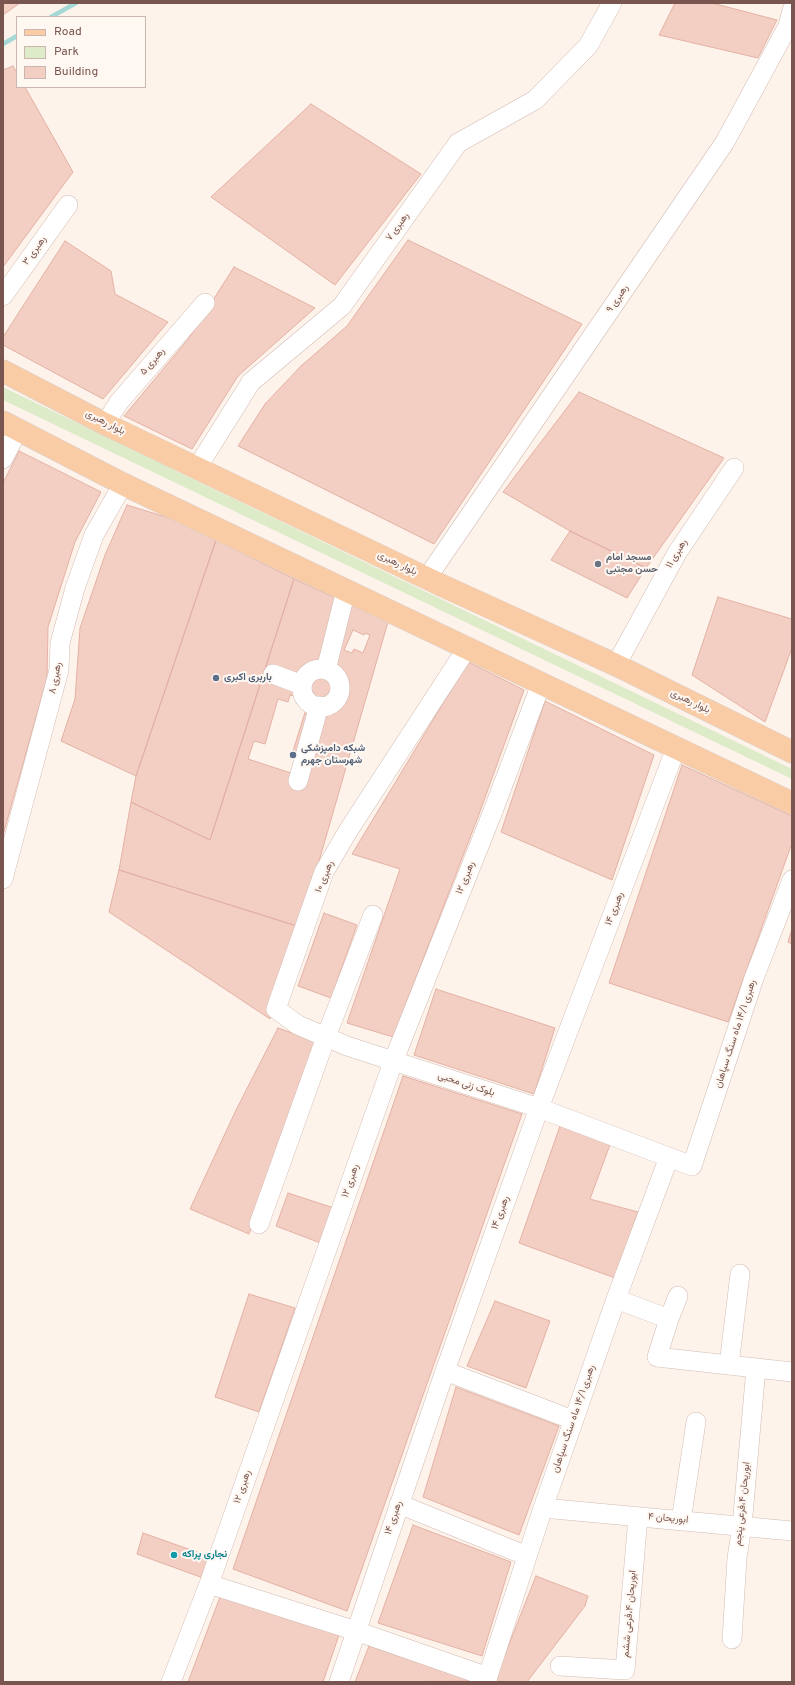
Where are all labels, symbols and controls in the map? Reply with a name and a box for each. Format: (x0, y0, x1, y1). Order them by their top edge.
legend (16, 16, 146, 88)
text: Road (54, 24, 82, 40)
text: Park (54, 44, 79, 60)
text: Building (54, 64, 98, 80)
street label: رهبری ۷ (384, 210, 412, 244)
street label: رهبری ۳ (20, 234, 50, 268)
street label: رهبری ۹ (604, 283, 632, 315)
street label: رهبری ۵ (138, 346, 168, 378)
street label: بلوار رهبری (83, 408, 127, 438)
street label: رهبری ۱۱ (664, 537, 690, 571)
street label: بلوار رهبری (375, 549, 419, 579)
place label: مسجد امام حسن مجتبی (606, 552, 658, 576)
marker: مسجد امام حسن مجتبی (593, 559, 603, 569)
street label: رهبری ۸ (47, 661, 65, 695)
place label: باربری اکبری (224, 672, 272, 684)
marker: باربری اکبری (211, 673, 221, 683)
street label: بلوار رهبری (668, 687, 712, 717)
place label: شبکه دامپزشکی شهرستان جهرم (301, 743, 365, 766)
marker: شبکه دامپزشکی شهرستان جهرم (288, 750, 298, 760)
street label: رهبری ۱۰ (313, 859, 337, 895)
street label: رهبری ۱۲ (454, 860, 478, 896)
street label: رهبری ۱۴ (603, 891, 627, 927)
street label: رهبری ۱۴/۱ ماه سنگ سپاهان (713, 978, 759, 1090)
street label: بلوک زنی محبی (436, 1070, 496, 1100)
street label: رهبری ۱۲ (340, 1163, 362, 1199)
street label: رهبری ۱۴ (489, 1195, 513, 1231)
street label: رهبری ۱۴/۱ ماه سنگ سپاهان (550, 1363, 598, 1475)
street label: ابوریحان ۴،فرعی پنجم (733, 1461, 753, 1547)
street label: رهبری ۱۲ (232, 1469, 254, 1505)
street label: رهبری ۱۴ (383, 1500, 405, 1536)
street label: ابوریحان ۴ (647, 1511, 689, 1527)
place label: نجاری پراکه (182, 1549, 227, 1561)
marker: نجاری پراکه (169, 1550, 179, 1560)
street label: ابوریحان ۴،فرعی ششم (620, 1570, 640, 1658)

